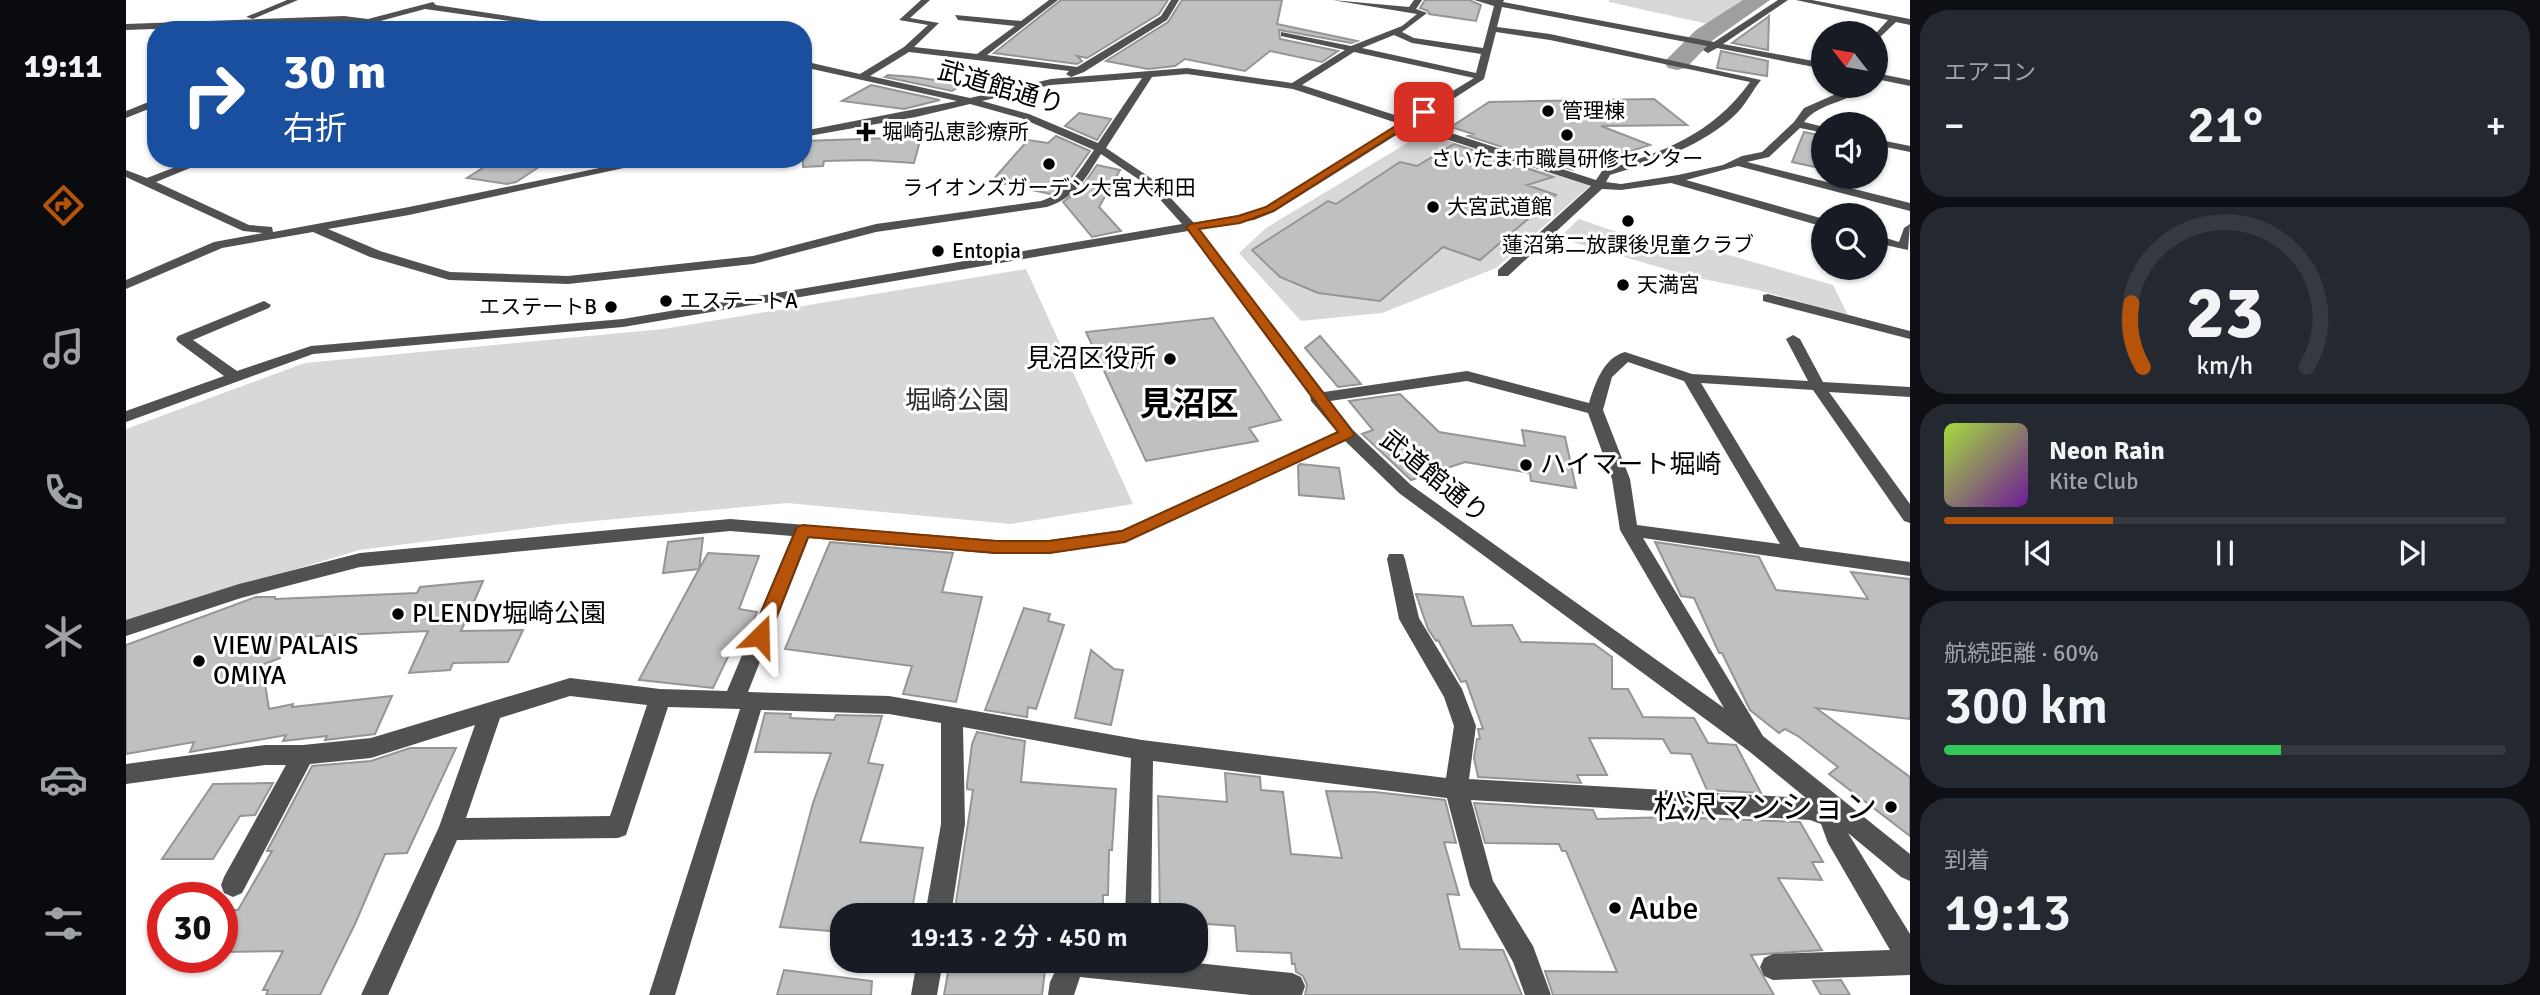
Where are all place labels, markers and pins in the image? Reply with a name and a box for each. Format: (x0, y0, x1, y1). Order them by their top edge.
pin (1394, 82, 1454, 142)
place label: 管理棟 (1562, 98, 1625, 124)
marker: 管理棟 (1540, 103, 1556, 119)
place label: 堀崎弘恵診療所 (882, 119, 1029, 145)
marker: 堀崎弘恵診療所 (856, 122, 876, 142)
marker: さいたま市職員研修センター (1559, 127, 1575, 143)
place label: さいたま市職員研修センター (1431, 146, 1703, 172)
marker: ライオンズガーデン大宮大和田 (1041, 156, 1057, 172)
place label: ライオンズガーデン大宮大和田 (902, 175, 1196, 201)
place label: 大宮武道館 (1447, 194, 1552, 220)
marker: 大宮武道館 (1425, 199, 1441, 215)
marker: 蓮沼第二放課後児童クラブ (1620, 213, 1636, 229)
place label: 蓮沼第二放課後児童クラブ (1502, 232, 1754, 258)
place label: Entopia (952, 238, 1021, 264)
marker: Entopia (930, 243, 946, 259)
place label: 天満宮 (1637, 272, 1700, 298)
marker: 天満宮 (1615, 277, 1631, 293)
place label: エステートA (680, 288, 798, 314)
marker: エステートA (658, 293, 674, 309)
place label: エステートB (479, 294, 597, 320)
marker: エステートB (603, 299, 619, 315)
place label: 見沼区役所 (1026, 343, 1156, 375)
marker: 見沼区役所 (1162, 351, 1178, 367)
place label: ハイマート堀崎 (1540, 449, 1721, 481)
marker: ハイマート堀崎 (1518, 457, 1534, 473)
place label: PLENDY堀崎公園 (412, 598, 606, 630)
marker: PLENDY堀崎公園 (390, 606, 406, 622)
place label: VIEW PALAIS OMIYA (213, 630, 358, 692)
marker: VIEW PALAIS OMIYA (191, 653, 207, 669)
place label: 松沢マンション (1653, 788, 1877, 827)
marker: 松沢マンション (1883, 799, 1899, 815)
place label: Aube (1629, 889, 1699, 928)
marker: Aube (1607, 900, 1623, 916)

